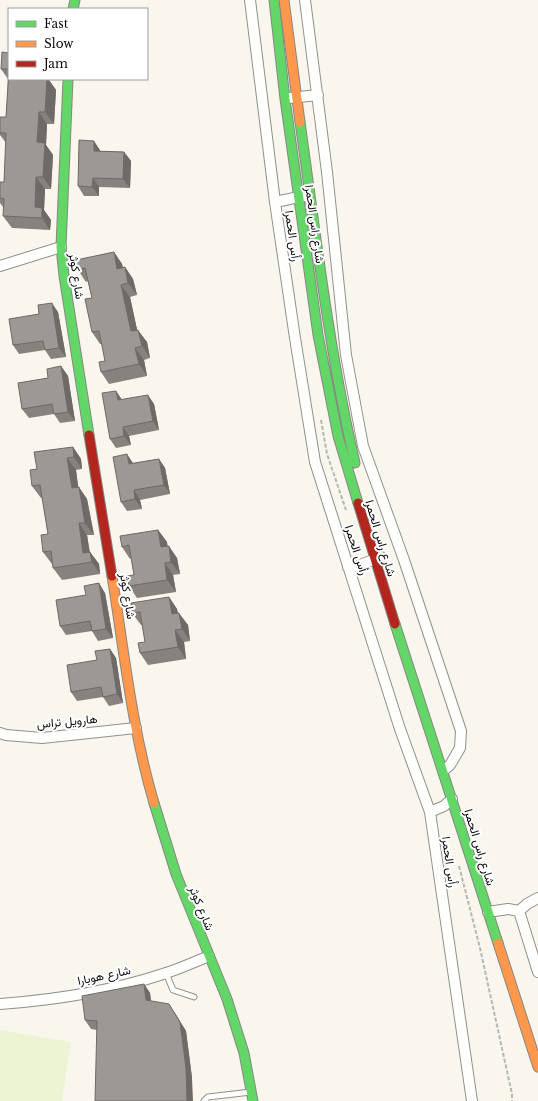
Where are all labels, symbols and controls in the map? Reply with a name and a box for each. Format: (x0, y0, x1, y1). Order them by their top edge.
legend (8, 8, 148, 80)
text: Fast (44, 16, 69, 31)
text: Slow (44, 36, 74, 51)
text: Jam (42, 56, 68, 71)
street label: شارع راس الحمرا (300, 184, 328, 265)
street label: رأس الحمرا (281, 209, 304, 263)
street label: شارع كوثر (64, 251, 88, 300)
street label: شارع راس الحمرا (360, 498, 400, 579)
street label: رأس الحمرا (341, 523, 372, 577)
street label: شارع كوثر (115, 571, 139, 620)
street label: هارويل تراس (36, 711, 98, 732)
street label: شارع راس الحمرا (459, 807, 499, 888)
street label: رأس الحمرا (438, 835, 461, 889)
street label: شارع كوثر (184, 883, 218, 933)
street label: شارع هوبارا (76, 962, 132, 990)

